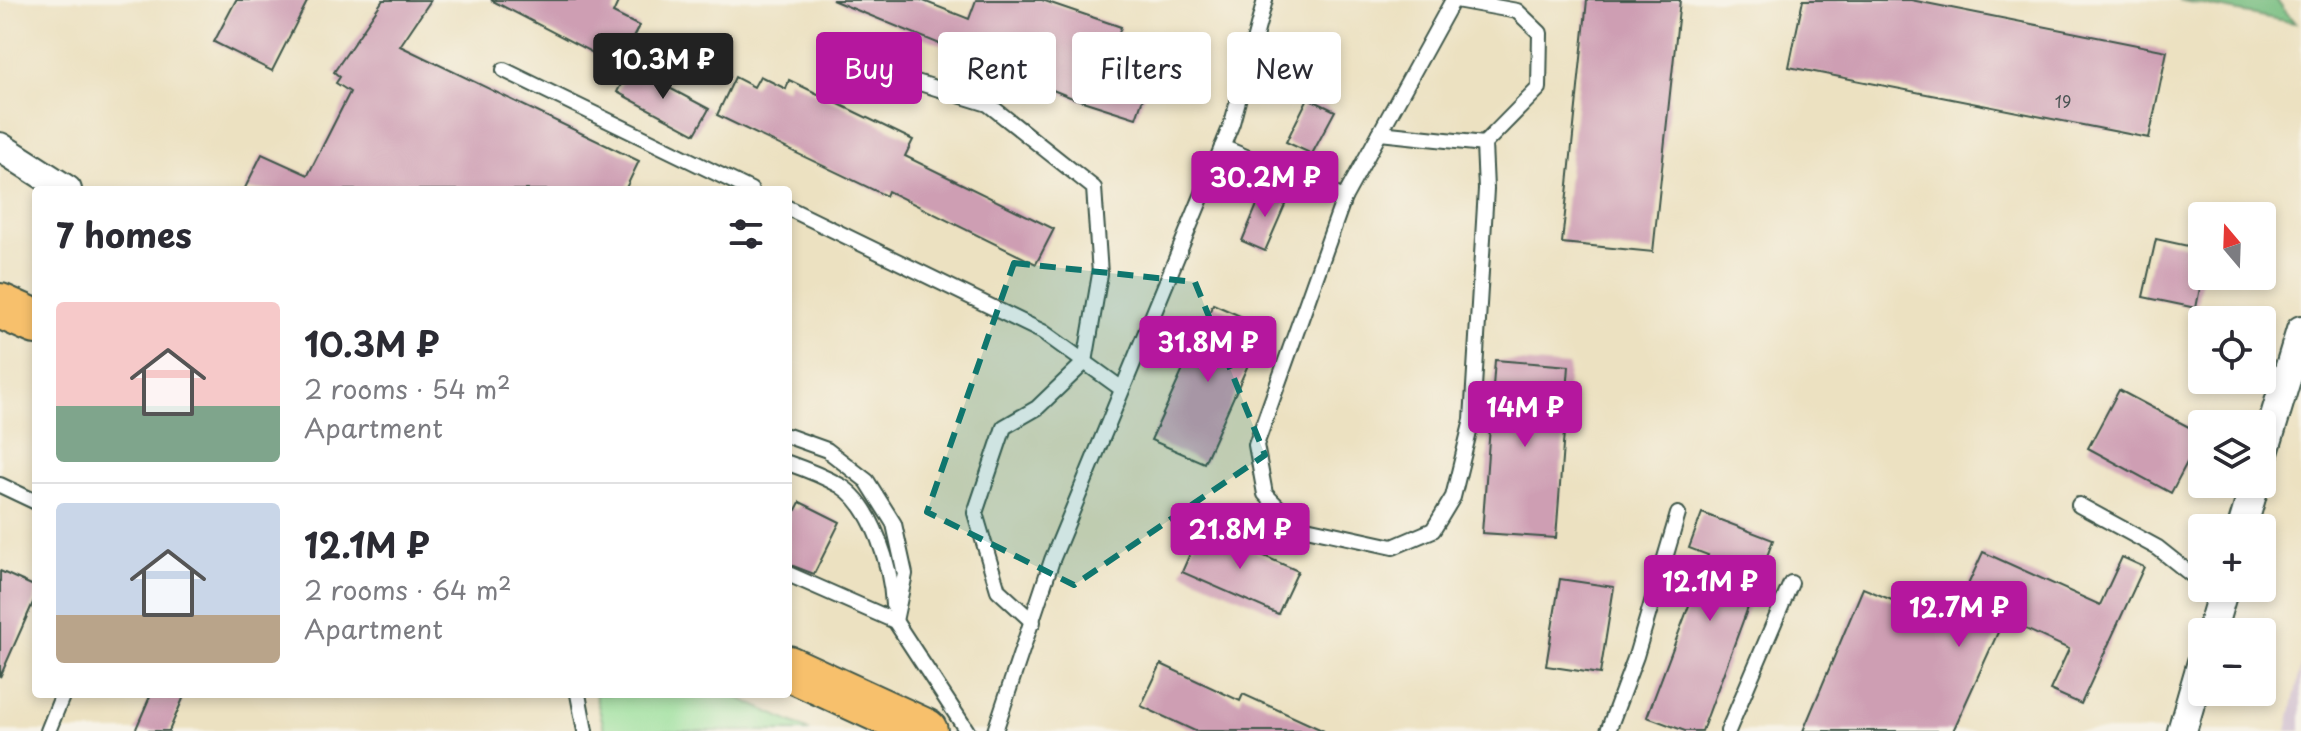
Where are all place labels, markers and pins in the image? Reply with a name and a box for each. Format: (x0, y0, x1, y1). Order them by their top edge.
pin: 10.3M ₽ (589, 33, 737, 101)
pin: 30.2M ₽ (1191, 151, 1339, 219)
pin: 31.8M ₽ (1134, 316, 1282, 384)
pin: 14M ₽ (1469, 381, 1581, 449)
pin: 21.8M ₽ (1166, 503, 1314, 571)
pin: 12.1M ₽ (1636, 555, 1784, 623)
pin: 12.7M ₽ (1885, 581, 2033, 649)

